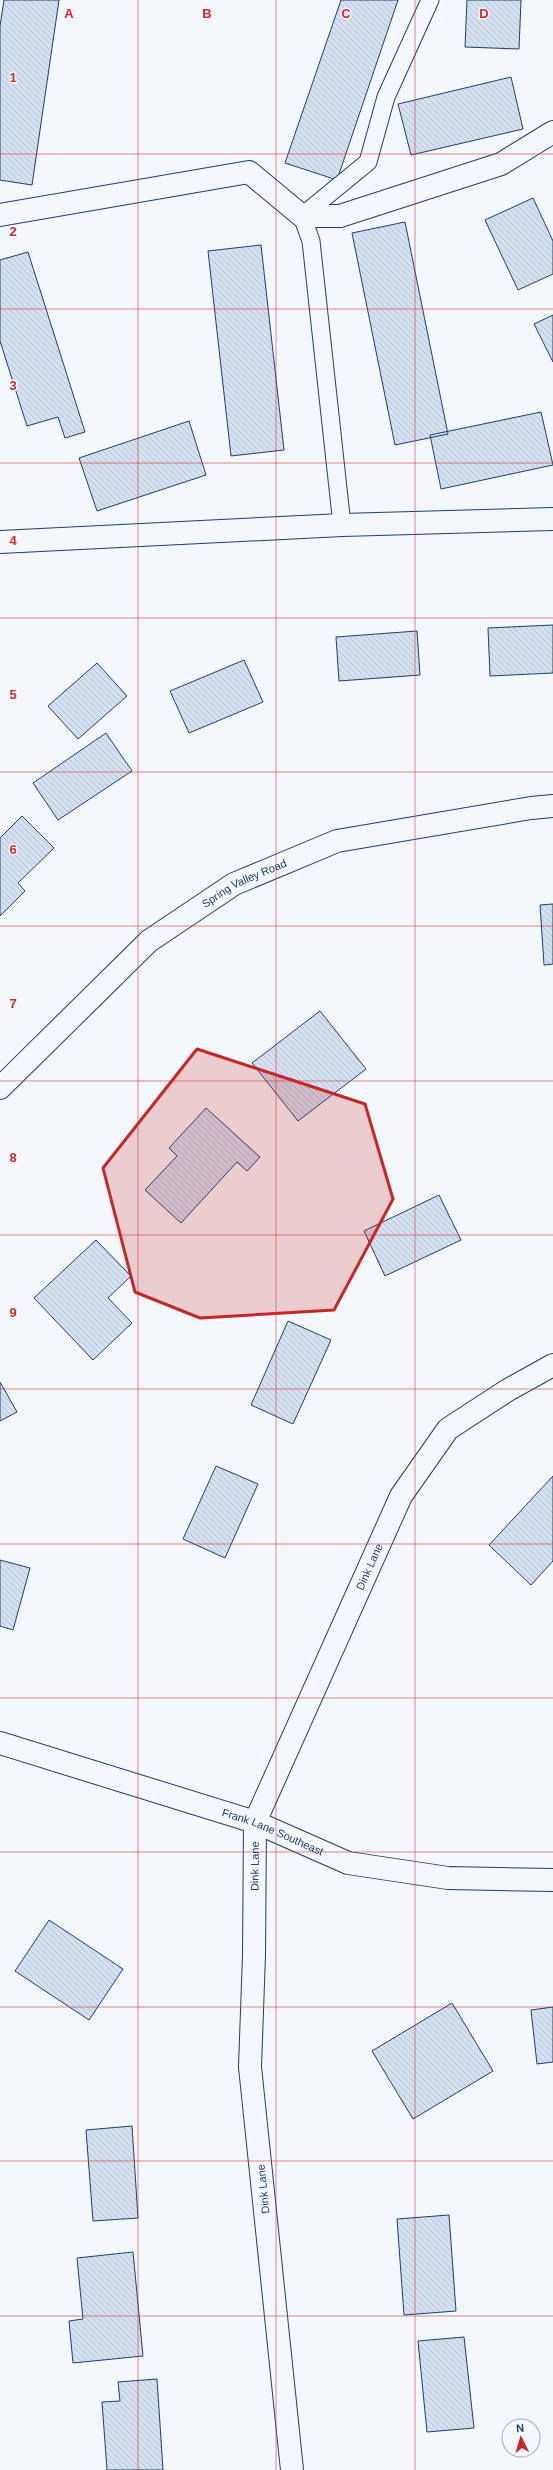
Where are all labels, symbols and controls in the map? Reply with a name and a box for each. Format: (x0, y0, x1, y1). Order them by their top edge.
text: A (64, 6, 74, 21)
text: B (202, 6, 212, 21)
text: C (341, 6, 351, 21)
text: D (479, 6, 489, 21)
text: 1 (9, 70, 17, 85)
text: 2 (9, 224, 17, 239)
text: 3 (9, 378, 17, 393)
text: 4 (9, 533, 17, 548)
text: 5 (9, 687, 17, 702)
text: 6 (9, 842, 17, 857)
street label: Spring Valley Road (200, 857, 288, 910)
text: 7 (9, 996, 17, 1011)
text: 8 (9, 1150, 17, 1165)
text: 9 (9, 1305, 17, 1320)
street label: Dink Lane (354, 1542, 385, 1592)
street label: Frank Lane Southeast (221, 1806, 325, 1857)
street label: Dink Lane (248, 1841, 261, 1891)
street label: Dink Lane (254, 2164, 272, 2214)
north arrow (501, 2418, 541, 2458)
text: N (516, 2422, 525, 2434)

